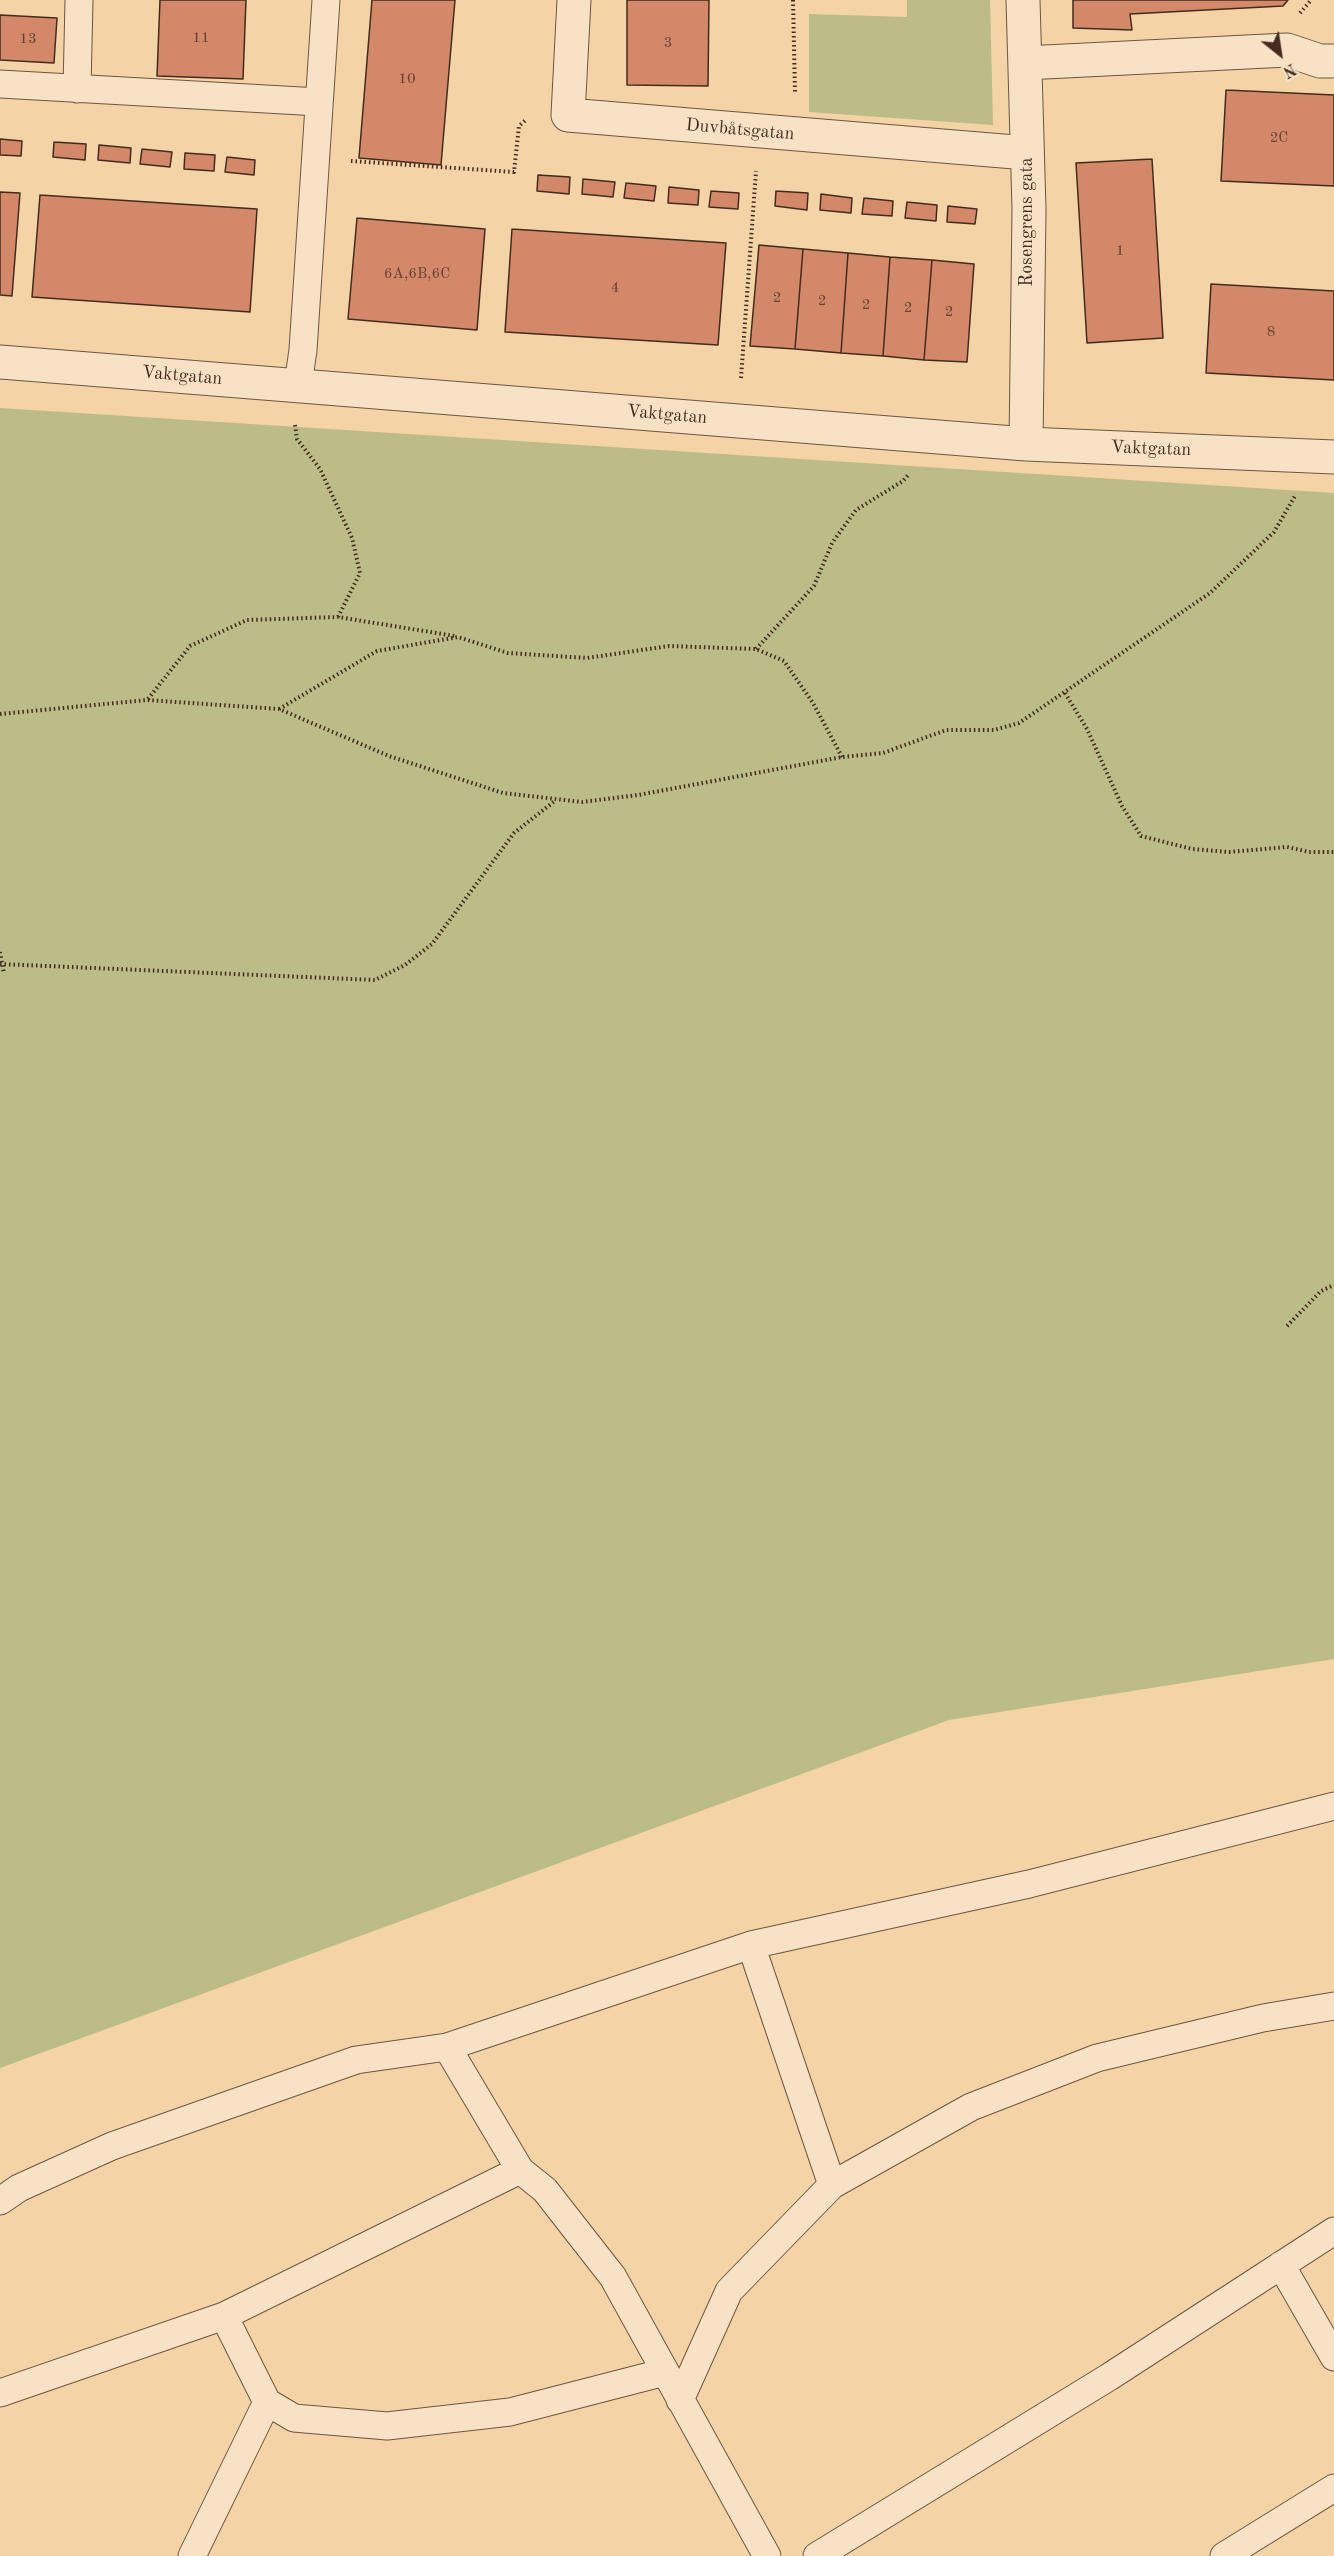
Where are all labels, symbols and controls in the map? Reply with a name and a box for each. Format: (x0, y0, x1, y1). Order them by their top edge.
north arrow (1250, 24, 1310, 84)
house number: 11 (192, 29, 210, 47)
house number: 13 (19, 30, 37, 48)
house number: 3 (664, 34, 672, 52)
text: N (1280, 60, 1298, 80)
house number: 10 (398, 70, 416, 88)
street label: Duvbåtsgatan (685, 114, 795, 146)
house number: 2C (1270, 129, 1288, 147)
street label: Rosengrens gata (1016, 157, 1038, 287)
house number: 1 (1116, 242, 1124, 260)
house number: 6A,6B,6C (384, 265, 450, 283)
house number: 4 (611, 279, 619, 297)
house number: 2 (773, 289, 781, 307)
house number: 2 (818, 292, 826, 310)
house number: 2 (862, 296, 870, 314)
house number: 2 (904, 299, 912, 317)
house number: 2 (945, 303, 953, 321)
house number: 8 (1267, 323, 1275, 341)
street label: Vaktgatan (141, 362, 223, 390)
street label: Vaktgatan (626, 401, 708, 429)
street label: Vaktgatan (1110, 437, 1192, 461)

